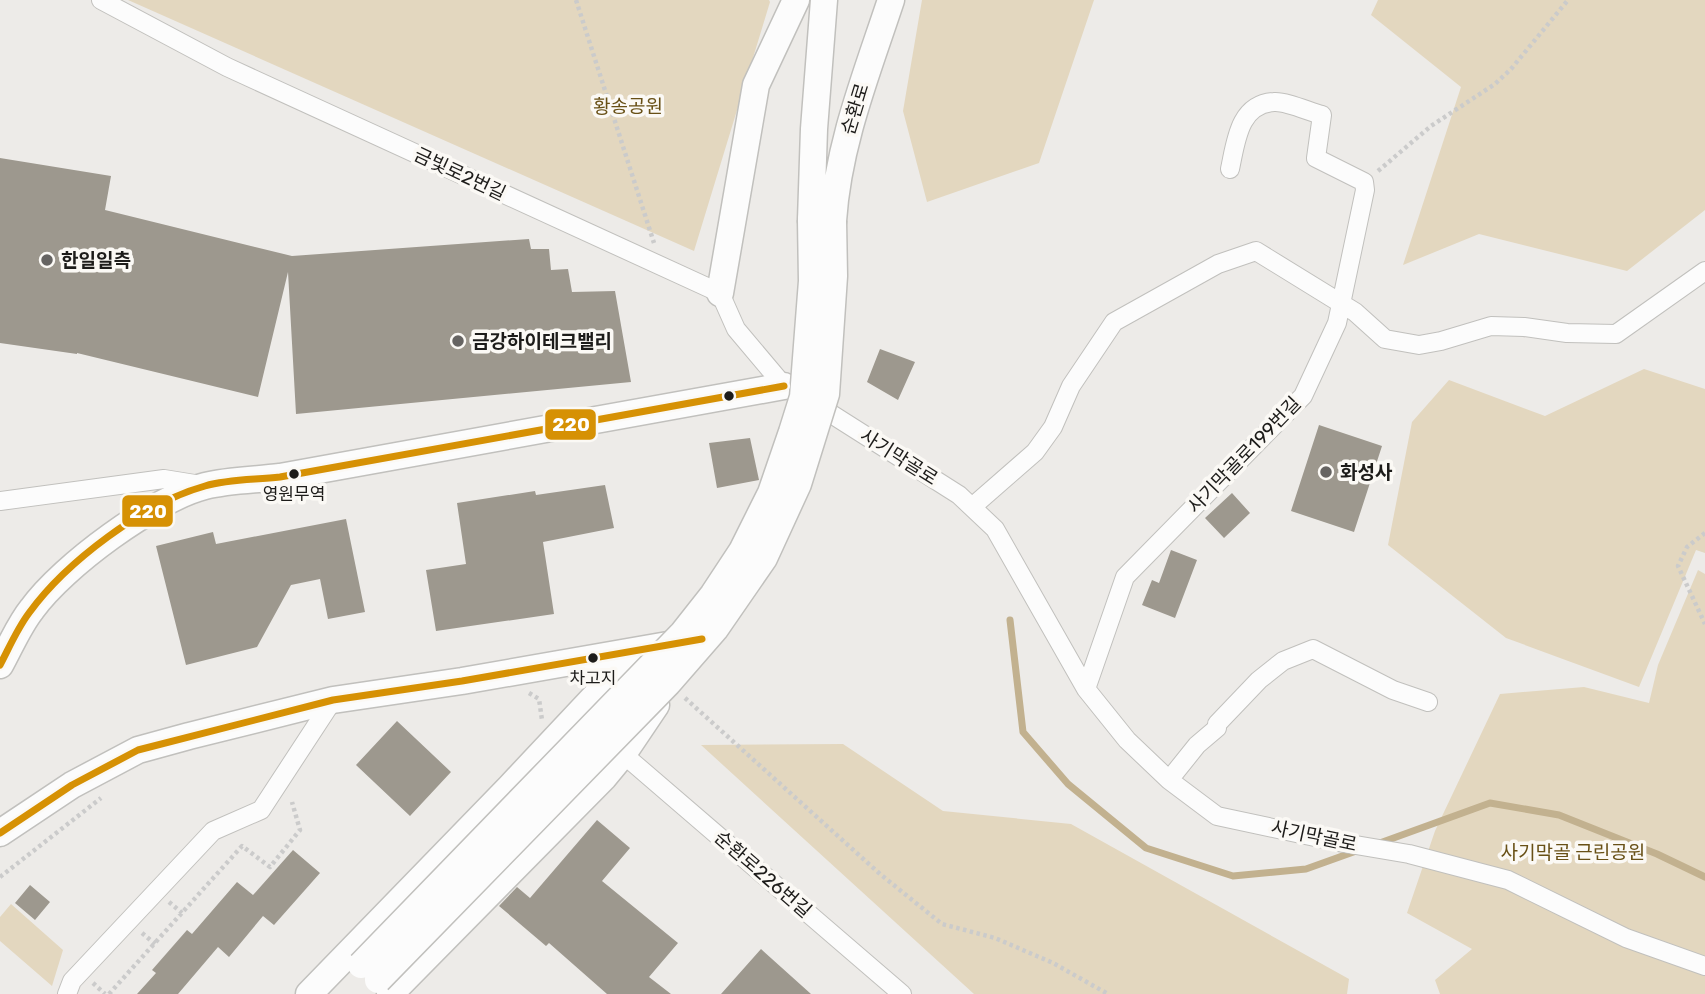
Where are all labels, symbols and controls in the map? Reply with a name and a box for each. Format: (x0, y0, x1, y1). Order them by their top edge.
street label: 순환로 (836, 81, 874, 137)
park label: 황송공원 (593, 95, 663, 118)
street label: 금빛로2번길 (410, 143, 510, 205)
place label: 한일일측 (61, 249, 131, 272)
marker: 한일일측 (39, 252, 55, 268)
place label: 금강하이테크밸리 (472, 330, 612, 353)
marker: 금강하이테크밸리 (450, 333, 466, 349)
unlabelled marker (722, 389, 736, 403)
street label: 사기막골로199번길 (1183, 392, 1305, 518)
line badge: 220 (544, 408, 597, 441)
text: 220 (552, 413, 590, 436)
street label: 사기막골로 (856, 424, 942, 490)
place label: 화성사 (1340, 461, 1393, 484)
marker: 화성사 (1318, 464, 1334, 480)
marker: 영원무역 (287, 467, 301, 481)
place label: 영원무역 (263, 484, 325, 504)
line badge: 220 (121, 494, 174, 528)
text: 220 (129, 500, 167, 523)
marker: 차고지 (586, 651, 600, 665)
place label: 차고지 (570, 668, 616, 688)
street label: 사기막골로 (1269, 816, 1359, 856)
street label: 순환로226번길 (710, 826, 816, 922)
park label: 사기막골 근린공원 (1501, 841, 1645, 864)

